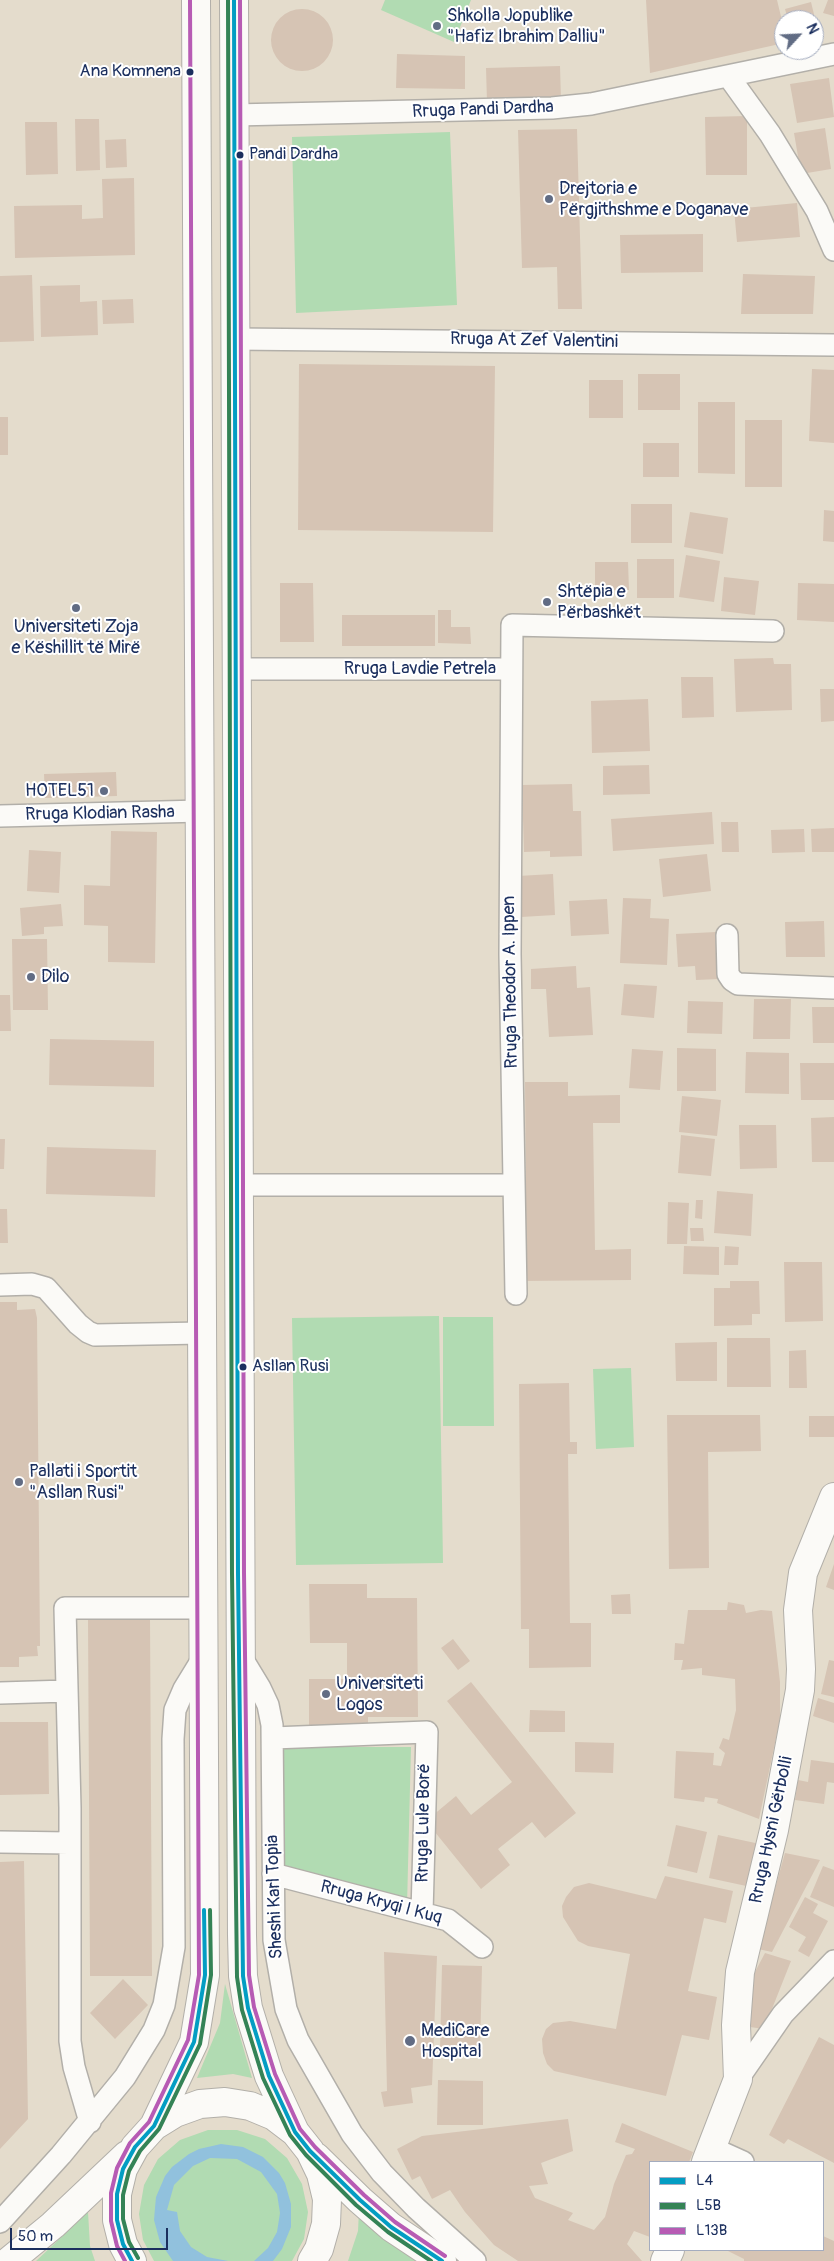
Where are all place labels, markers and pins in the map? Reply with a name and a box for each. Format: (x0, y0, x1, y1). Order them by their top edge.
place label: Shkolla Jopublike "Hafiz Ibrahim Dalliu" (447, 5, 606, 48)
marker: Shkolla Jopublike "Hafiz Ibrahim Dalliu" (431, 20, 443, 32)
place label: Ana Komnena (80, 62, 181, 82)
marker: Ana Komnena (185, 67, 195, 77)
place label: Pandi Dardha (249, 145, 338, 165)
marker: Pandi Dardha (235, 150, 245, 160)
place label: Drejtoria e Përgjithshme e Doganave (559, 178, 748, 220)
marker: Drejtoria e Përgjithshme e Doganave (543, 193, 555, 205)
place label: Shtëpia e Përbashkët (557, 581, 641, 624)
marker: Shtëpia e Përbashkët (541, 596, 553, 608)
marker: Universiteti Zoja e Këshillit të Mirë (70, 602, 82, 614)
place label: Universiteti Zoja e Këshillit të Mirë (12, 616, 140, 659)
place label: HOTEL51 (25, 780, 94, 802)
marker: HOTEL51 (98, 785, 110, 797)
place label: Dilo (41, 966, 69, 988)
marker: Dilo (25, 971, 37, 983)
place label: Asllan Rusi (252, 1357, 328, 1377)
marker: Asllan Rusi (238, 1362, 248, 1372)
place label: Pallati i Sportit "Asllan Rusi" (29, 1461, 137, 1504)
marker: Pallati i Sportit "Asllan Rusi" (13, 1476, 25, 1488)
place label: Universiteti Logos (336, 1673, 423, 1716)
marker: Universiteti Logos (320, 1688, 332, 1700)
place label: MediCare Hospital (421, 2020, 489, 2062)
marker: MediCare Hospital (403, 2034, 417, 2048)

